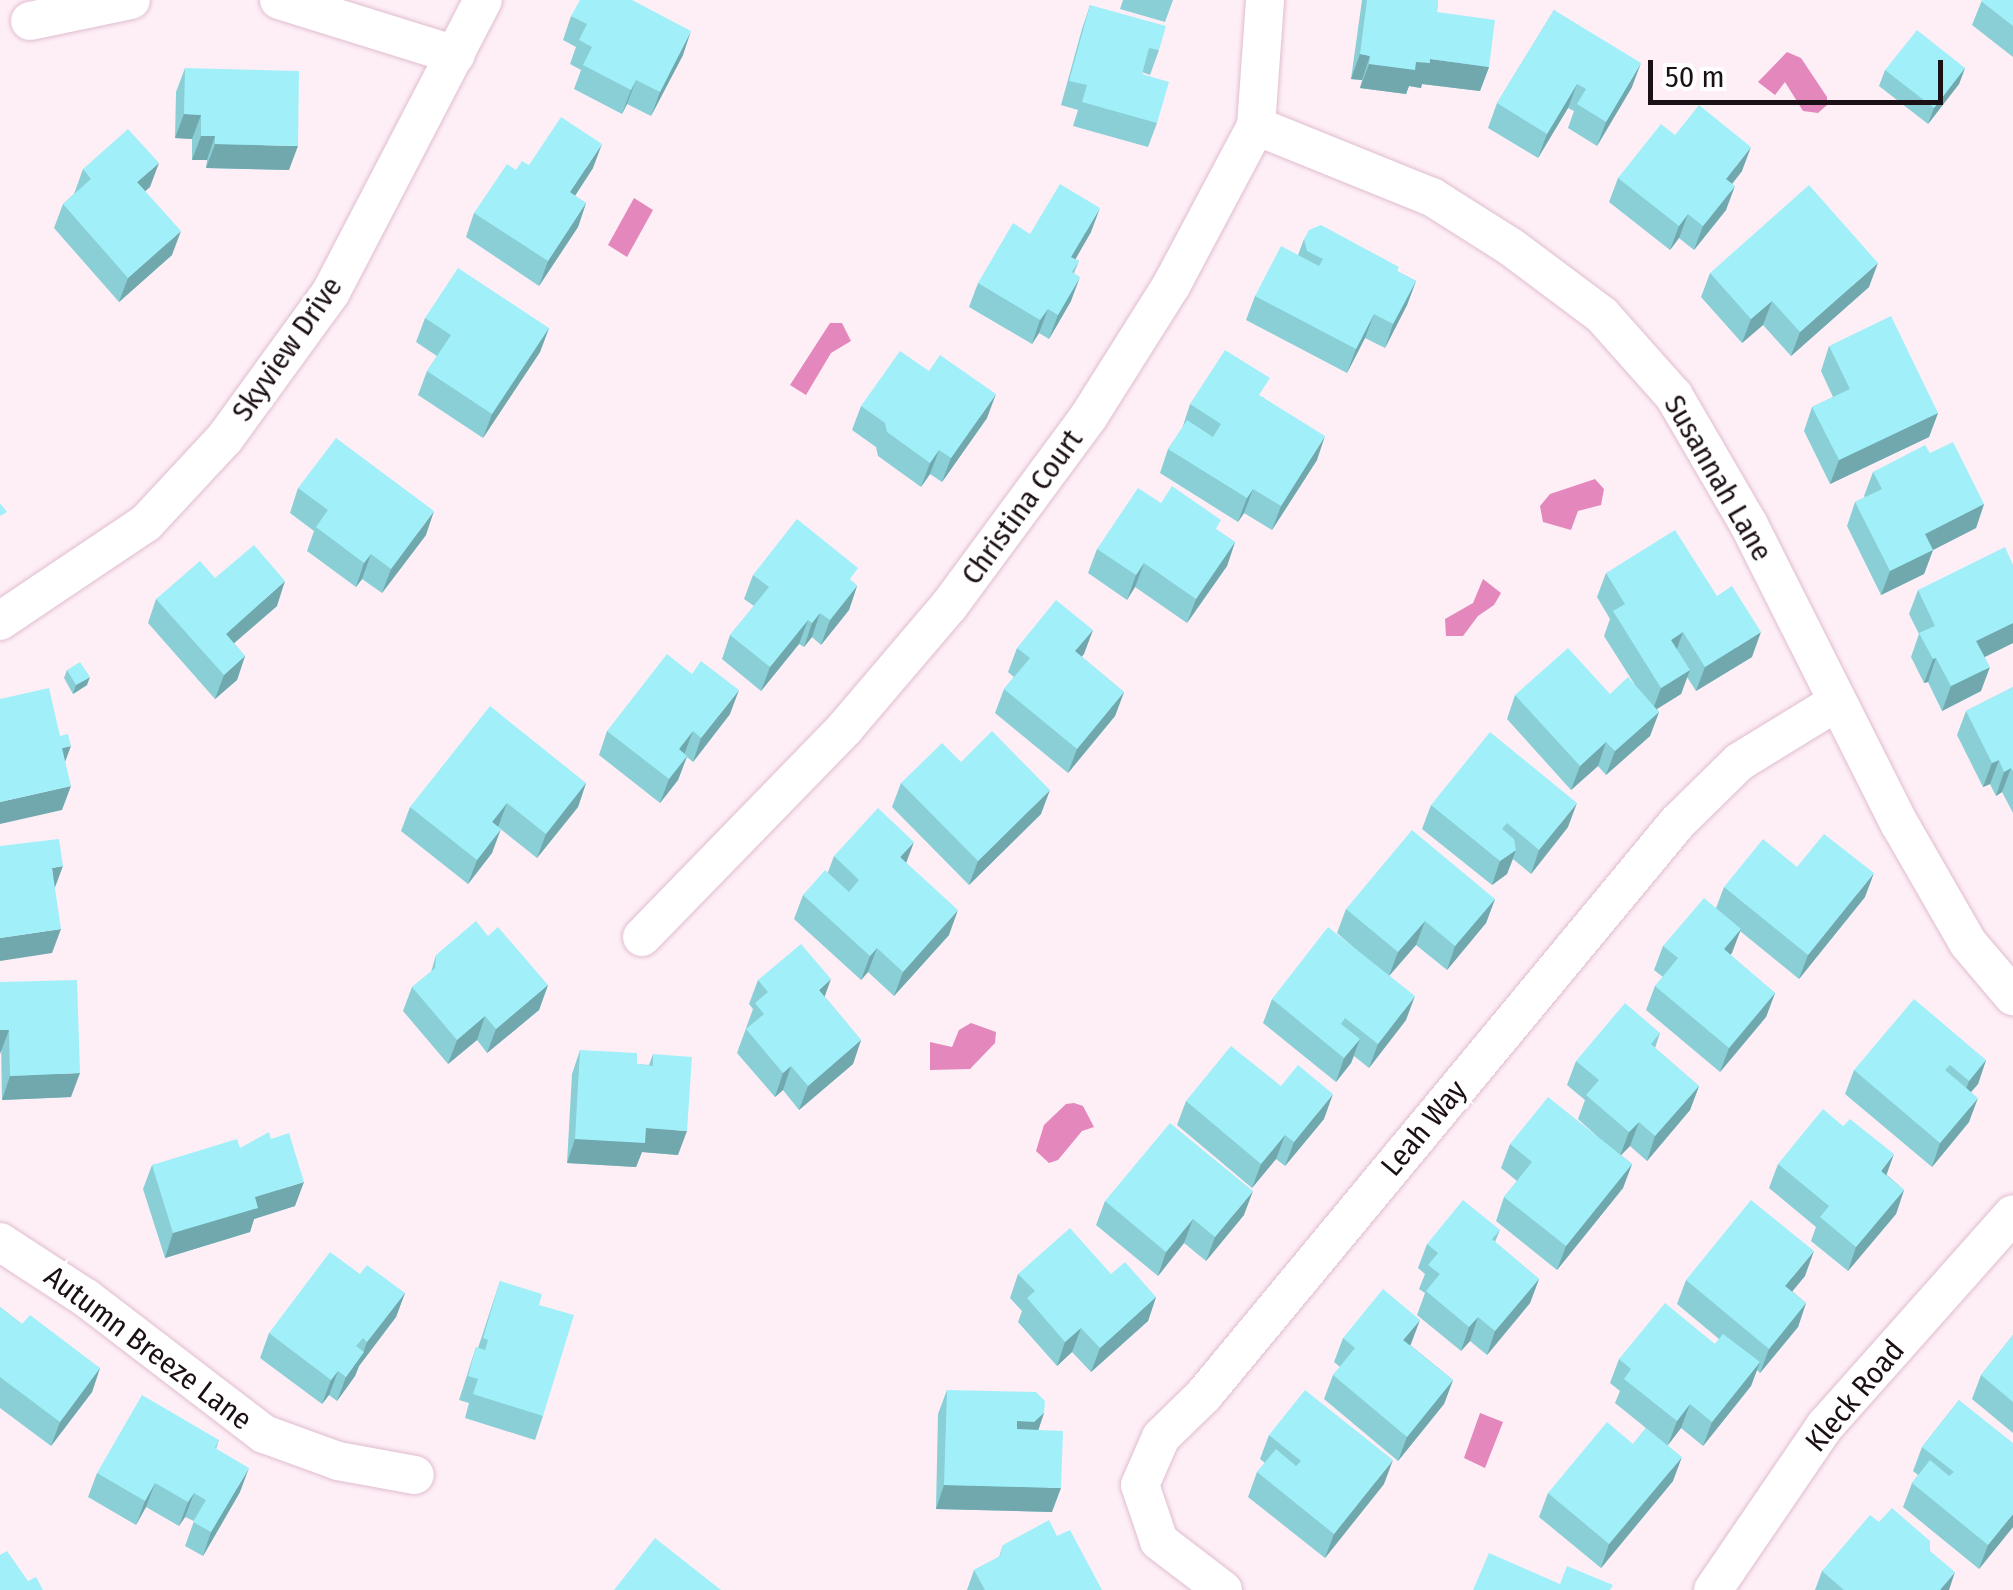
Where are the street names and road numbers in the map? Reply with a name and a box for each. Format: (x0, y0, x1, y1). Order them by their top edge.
street label: Skyview Drive (224, 270, 350, 428)
street label: Susannah Lane (1656, 389, 1780, 567)
street label: Christina Court (954, 422, 1090, 592)
street label: Leah Way (1374, 1073, 1474, 1183)
street label: Autumn Breeze Lane (37, 1258, 259, 1438)
street label: Kleck Road (1798, 1333, 1912, 1459)

